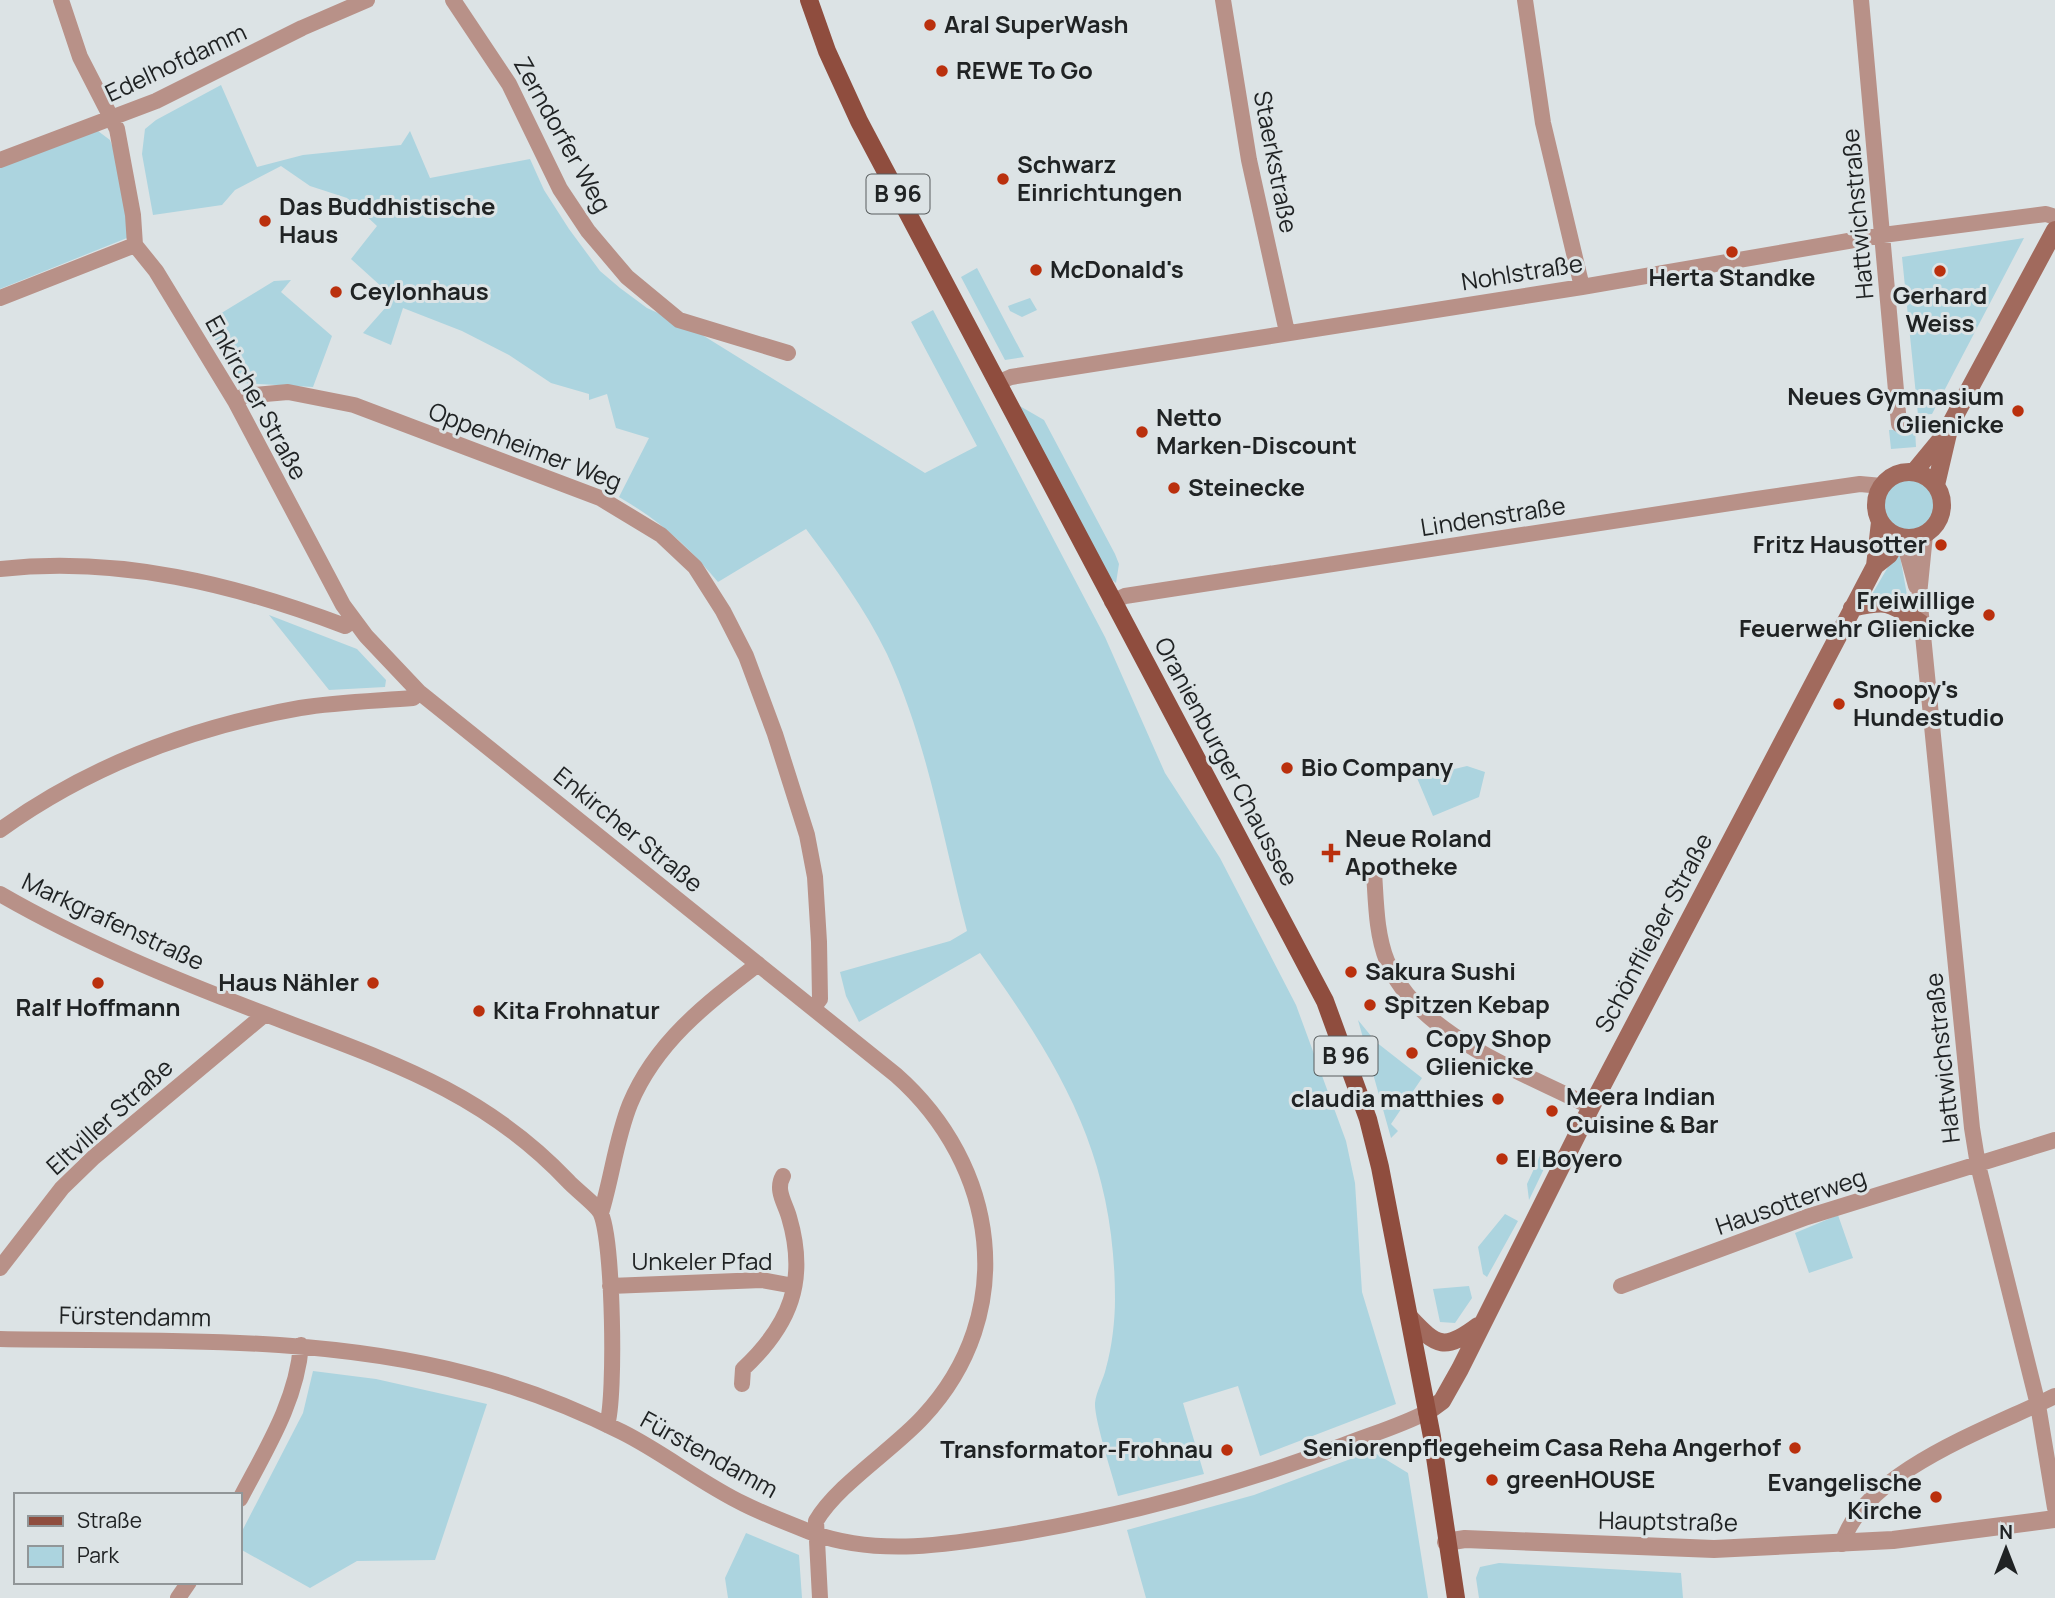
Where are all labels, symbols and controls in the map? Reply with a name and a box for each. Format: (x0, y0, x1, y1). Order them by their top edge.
place label: Aral SuperWash (944, 7, 1129, 40)
street label: Edelhofdamm (99, 15, 251, 109)
marker: Aral SuperWash (922, 17, 938, 33)
street label: Zerndorfer Weg (507, 50, 620, 218)
place label: REWE To Go (956, 53, 1093, 86)
marker: REWE To Go (934, 63, 950, 79)
street label: Staerkstraße (1247, 88, 1306, 236)
street label: Hattwichstraße (1833, 127, 1880, 301)
place label: Schwarz Einrichtungen (1017, 147, 1182, 208)
marker: Schwarz Einrichtungen (995, 171, 1011, 187)
road number: B 96 (866, 174, 930, 214)
place label: Das Buddhistische Haus (279, 189, 495, 250)
marker: Das Buddhistische Haus (257, 213, 273, 229)
marker: Herta Standke (1724, 244, 1740, 260)
street label: Nohlstraße (1459, 246, 1585, 297)
place label: McDonald's (1050, 252, 1184, 285)
place label: Herta Standke (1648, 260, 1816, 293)
marker: McDonald's (1028, 262, 1044, 278)
marker: Gerhard Weiss (1932, 263, 1948, 279)
place label: Ceylonhaus (350, 274, 489, 307)
place label: Gerhard Weiss (1893, 278, 1987, 339)
marker: Ceylonhaus (328, 284, 344, 300)
street label: Enkircher Straße (198, 309, 316, 485)
place label: Neues Gymnasium Glienicke (1787, 379, 2004, 440)
street label: Oppenheimer Weg (424, 394, 627, 498)
place label: Netto Marken-Discount (1156, 400, 1357, 461)
marker: Neues Gymnasium Glienicke (2010, 403, 2026, 419)
marker: Netto Marken-Discount (1134, 424, 1150, 440)
place label: Steinecke (1188, 470, 1305, 503)
marker: Steinecke (1166, 480, 1182, 496)
street label: Lindenstraße (1418, 488, 1568, 543)
place label: Fritz Hausotter (1753, 527, 1927, 560)
marker: Fritz Hausotter (1933, 537, 1949, 553)
place label: Freiwillige Feuerwehr Glienicke (1739, 583, 1975, 644)
marker: Freiwillige Feuerwehr Glienicke (1981, 607, 1997, 623)
street label: Oranienburger Chaussee (1148, 631, 1307, 891)
place label: Snoopy's Hundestudio (1853, 672, 2004, 733)
marker: Snoopy's Hundestudio (1831, 696, 1847, 712)
place label: Bio Company (1301, 750, 1454, 783)
street label: Enkircher Straße (547, 758, 711, 899)
marker: Bio Company (1279, 760, 1295, 776)
place label: Neue Roland Apotheke (1345, 821, 1492, 882)
street label: Schönfließer Straße (1586, 827, 1719, 1038)
marker: Neue Roland Apotheke (1323, 845, 1339, 861)
street label: Markgrafenstraße (17, 864, 210, 977)
place label: Sakura Sushi (1365, 954, 1516, 987)
marker: Sakura Sushi (1343, 964, 1359, 980)
place label: Haus Nähler (218, 965, 359, 998)
street label: Hattwichstraße (1916, 971, 1967, 1145)
marker: Ralf Hoffmann (90, 975, 106, 991)
marker: Haus Nähler (365, 975, 381, 991)
place label: Spitzen Kebap (1384, 987, 1550, 1020)
place label: Ralf Hoffmann (16, 990, 181, 1023)
place label: Kita Frohnatur (493, 993, 660, 1026)
marker: Spitzen Kebap (1362, 997, 1378, 1013)
marker: Kita Frohnatur (471, 1003, 487, 1019)
place label: Copy Shop Glienicke (1426, 1021, 1552, 1082)
road number: B 96 (1314, 1036, 1378, 1076)
marker: Copy Shop Glienicke (1404, 1045, 1420, 1061)
street label: Eltviller Straße (39, 1050, 179, 1182)
place label: Meera Indian Cuisine & Bar (1566, 1079, 1719, 1140)
place label: claudia matthies (1291, 1081, 1484, 1114)
marker: claudia matthies (1490, 1091, 1506, 1107)
marker: Meera Indian Cuisine & Bar (1544, 1103, 1560, 1119)
place label: El Boyero (1516, 1141, 1623, 1174)
marker: El Boyero (1494, 1151, 1510, 1167)
street label: Hausotterweg (1711, 1159, 1870, 1242)
street label: Unkeler Pfad (631, 1244, 773, 1277)
street label: Fürstendamm (59, 1298, 211, 1333)
street label: Fürstendamm (635, 1402, 784, 1505)
place label: Seniorenpflegeheim Casa Reha Angerhof (1303, 1430, 1781, 1463)
place label: Transformator-Frohnau (940, 1432, 1213, 1465)
marker: Seniorenpflegeheim Casa Reha Angerhof (1787, 1440, 1803, 1456)
marker: Transformator-Frohnau (1219, 1442, 1235, 1458)
place label: greenHOUSE (1506, 1462, 1655, 1495)
place label: Evangelische Kirche (1768, 1465, 1922, 1526)
marker: greenHOUSE (1484, 1472, 1500, 1488)
marker: Evangelische Kirche (1928, 1489, 1944, 1505)
legend (14, 1493, 242, 1584)
street label: Hauptstraße (1598, 1503, 1738, 1538)
text: Straße (77, 1506, 142, 1534)
north arrow (1971, 1514, 2041, 1584)
text: N (1999, 1519, 2013, 1545)
text: Park (77, 1541, 119, 1569)

